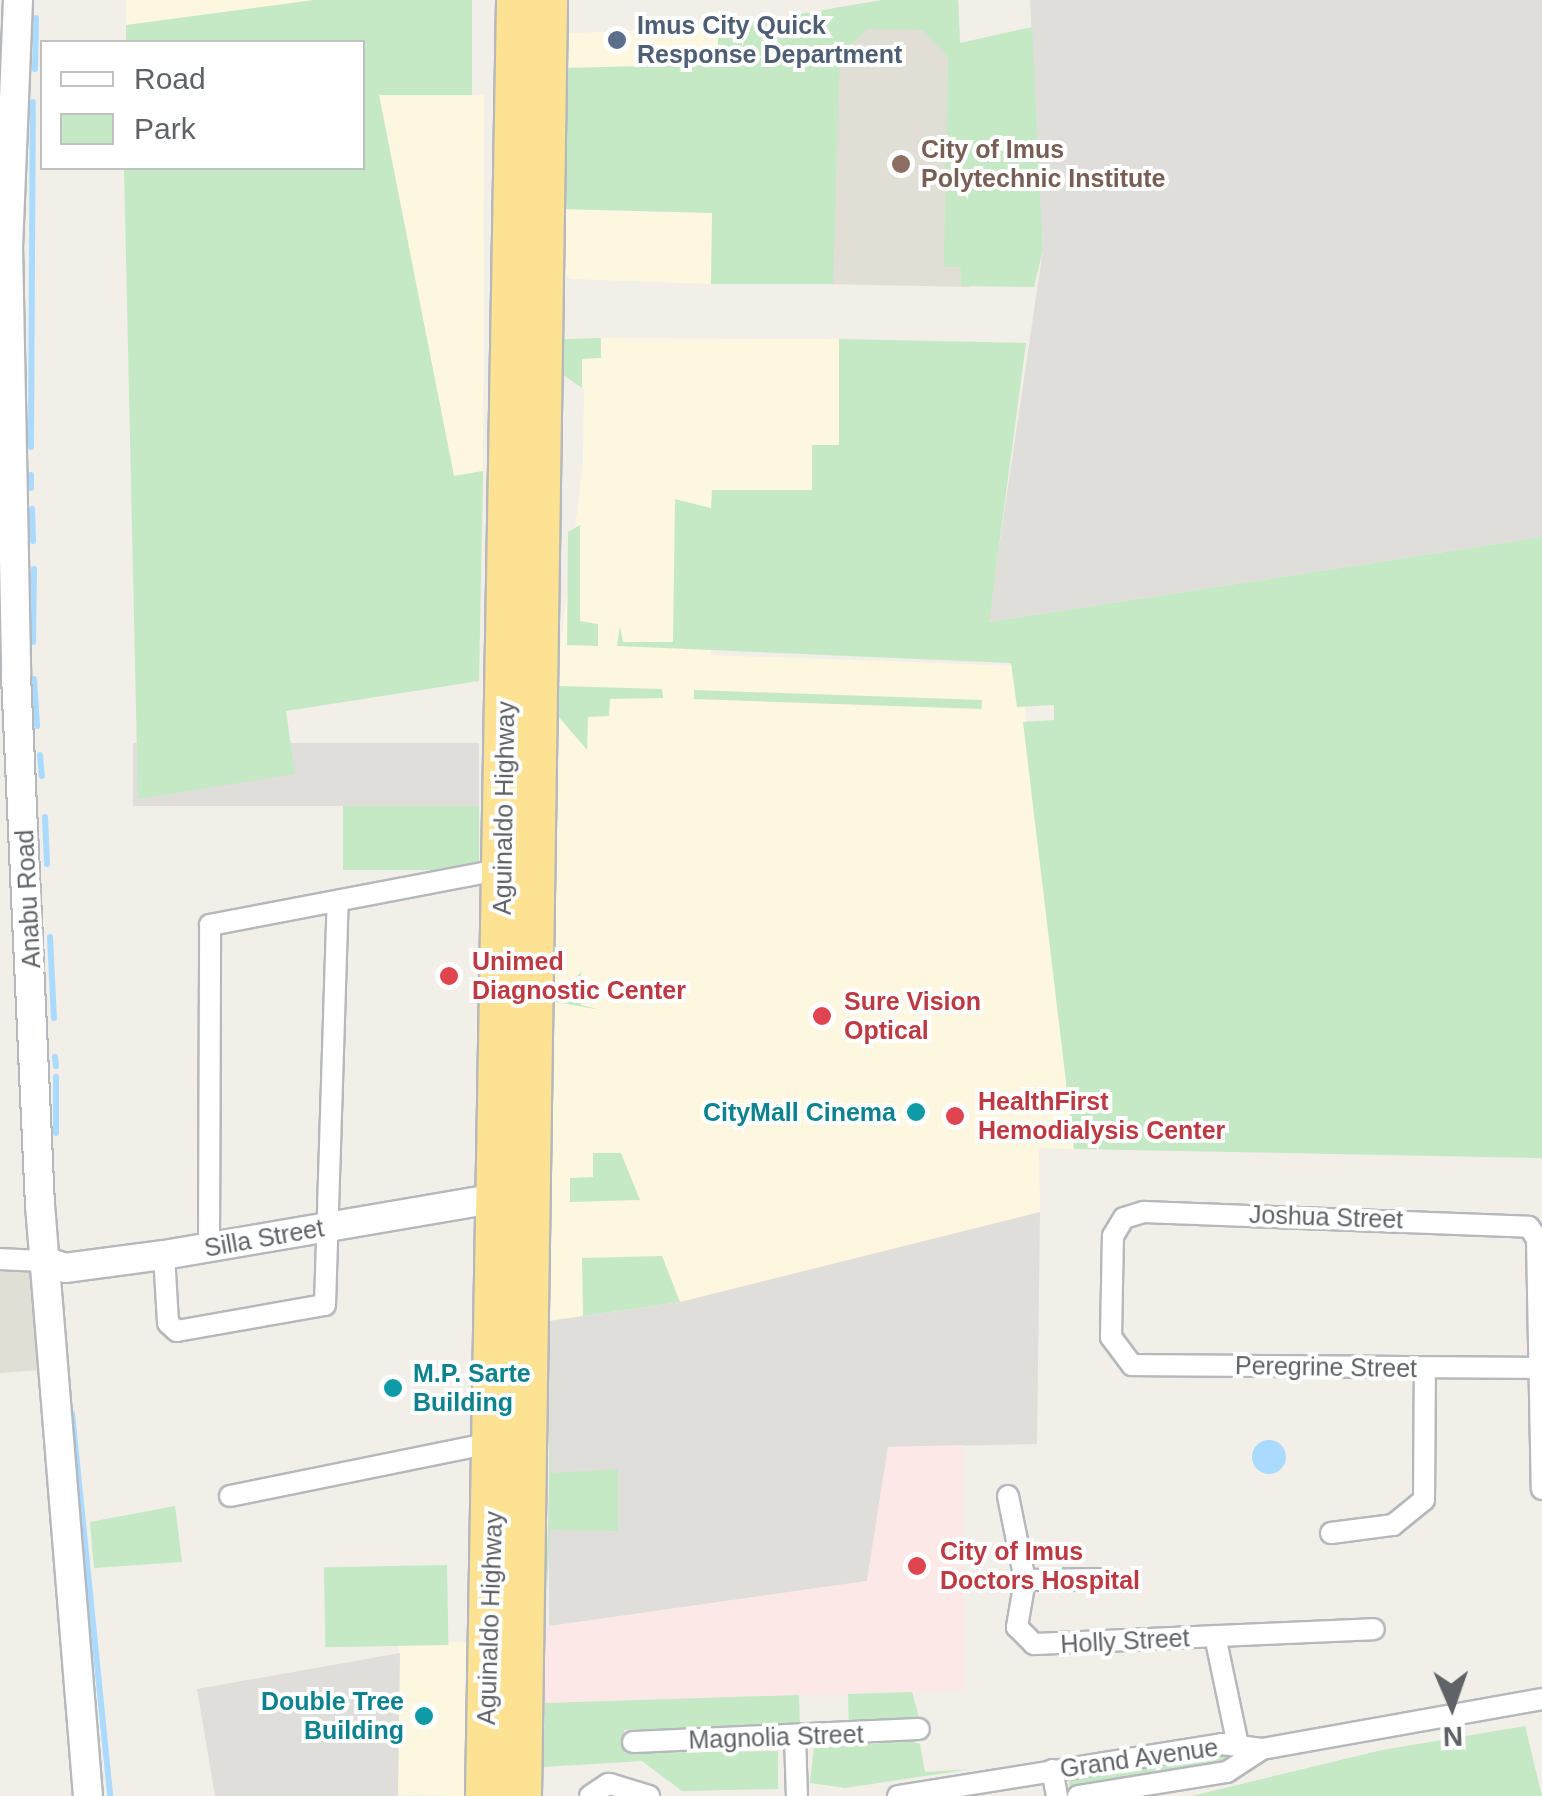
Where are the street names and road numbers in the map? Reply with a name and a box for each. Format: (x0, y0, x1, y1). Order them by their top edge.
street label: Aguinaldo Highway (487, 701, 521, 915)
street label: Anabu Road (9, 829, 47, 969)
street label: Joshua Street (1248, 1199, 1404, 1235)
street label: Silla Street (202, 1213, 326, 1263)
street label: Peregrine Street (1235, 1350, 1417, 1384)
street label: Aguinaldo Highway (471, 1511, 509, 1725)
street label: Holly Street (1060, 1623, 1190, 1659)
street label: Magnolia Street (688, 1719, 864, 1755)
street label: Grand Avenue (1057, 1732, 1221, 1784)

